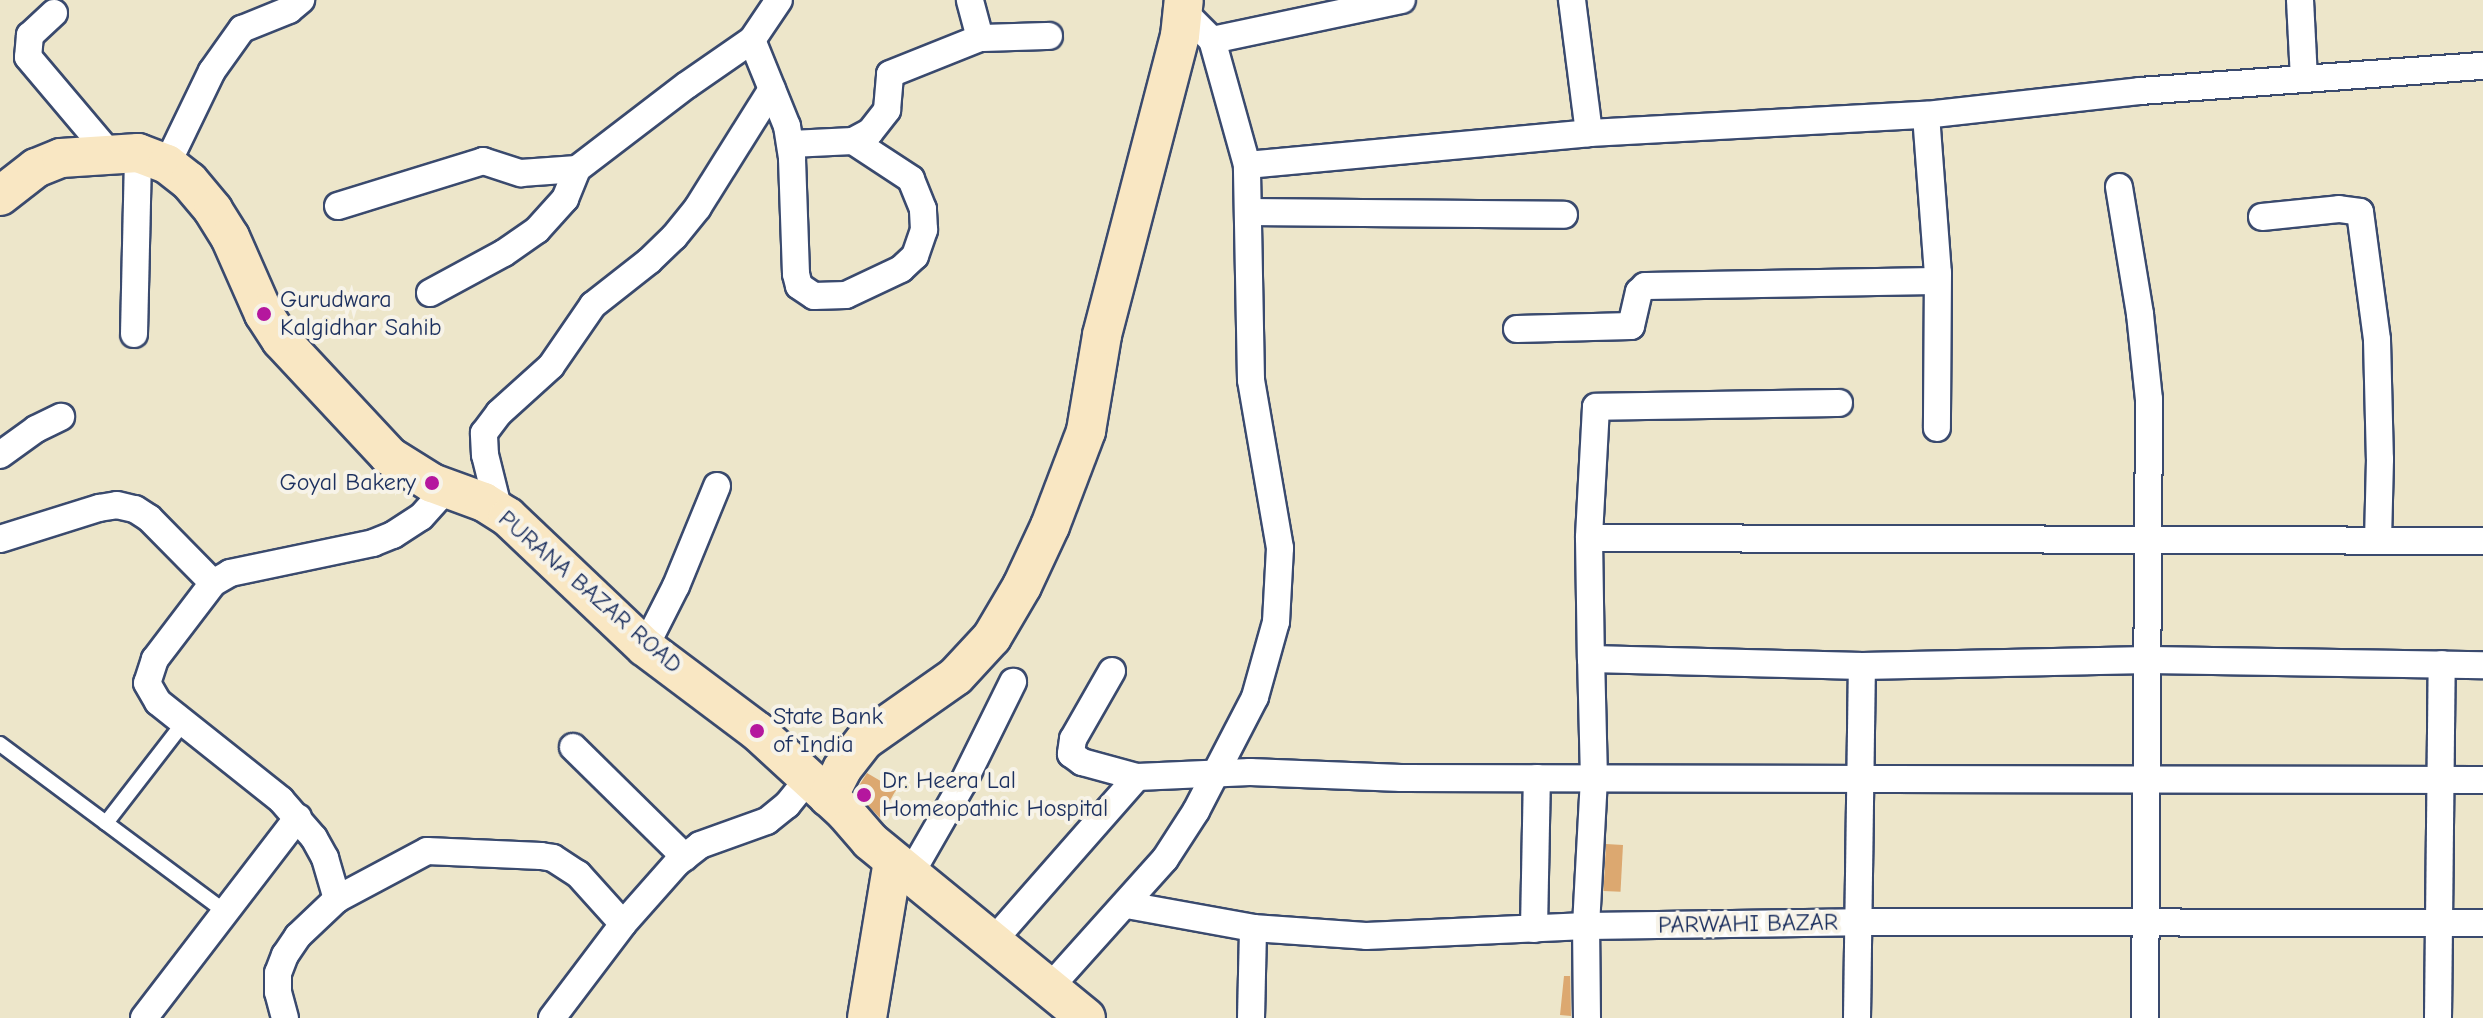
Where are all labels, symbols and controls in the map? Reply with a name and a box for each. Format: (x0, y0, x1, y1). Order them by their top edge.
place label: Gurudwara Kalgidhar Sahib (280, 286, 442, 342)
marker: Gurudwara Kalgidhar Sahib (255, 305, 273, 323)
place label: Goyal Bakery (280, 469, 416, 497)
marker: Goyal Bakery (423, 474, 441, 492)
street label: PURANA BAZAR ROAD (492, 504, 688, 680)
place label: State Bank of India (773, 703, 883, 759)
marker: State Bank of India (748, 722, 766, 740)
place label: Dr. Heera Lal Homeopathic Hospital (882, 767, 1108, 823)
marker: Dr. Heera Lal Homeopathic Hospital (853, 784, 875, 806)
street label: PARWAHI BAZAR (1658, 908, 1838, 940)

